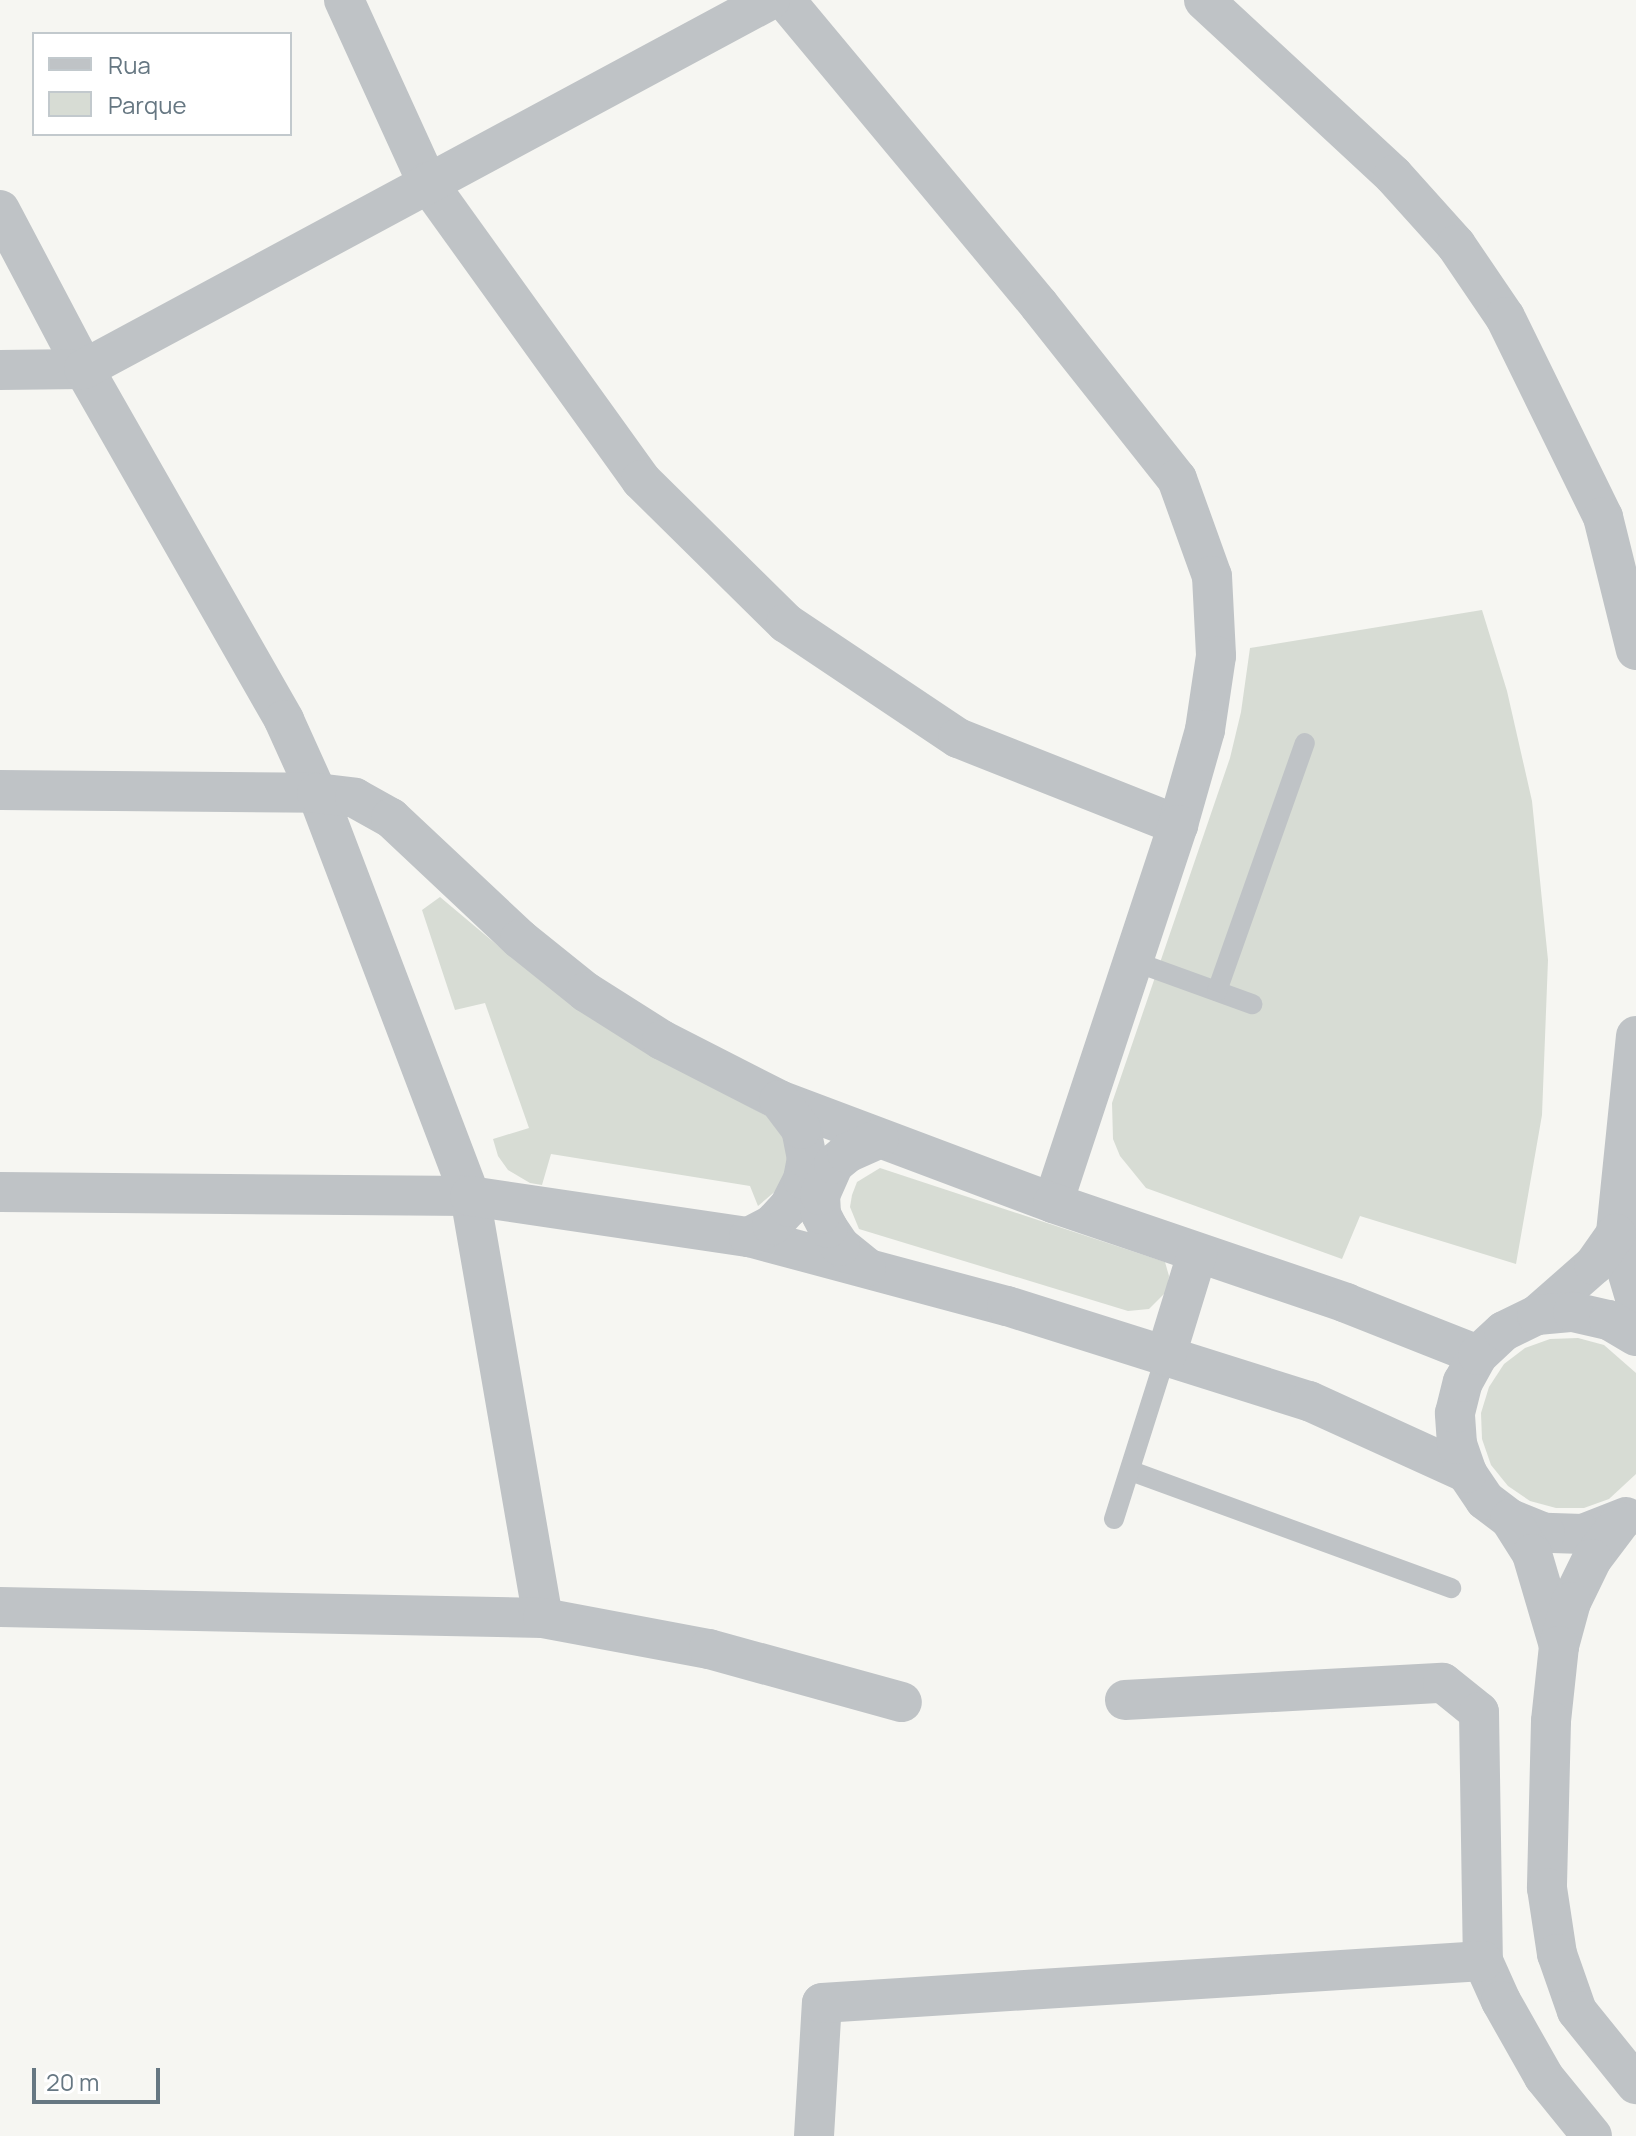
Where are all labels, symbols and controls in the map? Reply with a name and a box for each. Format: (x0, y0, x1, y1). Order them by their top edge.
legend (32, 32, 292, 136)
text: Rua (108, 48, 151, 81)
text: Parque (108, 88, 186, 121)
scale bar (36, 2052, 164, 2102)
text: 20 m (46, 2065, 99, 2098)

